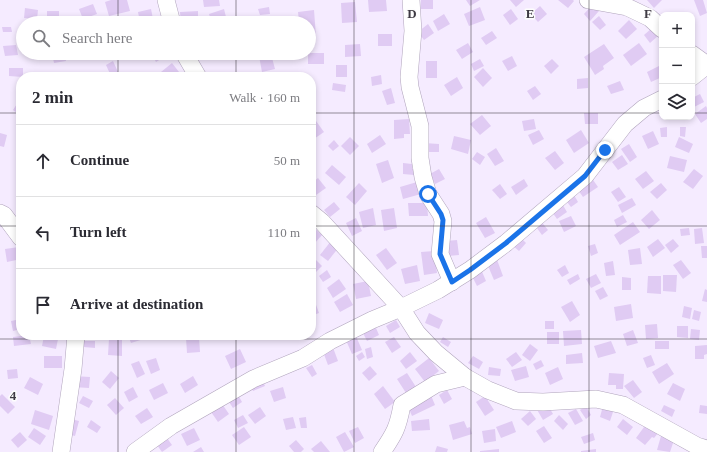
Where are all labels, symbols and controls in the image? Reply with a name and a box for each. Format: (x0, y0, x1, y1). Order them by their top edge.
text: D (407, 6, 417, 21)
text: E (526, 6, 534, 21)
text: F (644, 6, 652, 21)
map controls (659, 12, 695, 120)
button: + (659, 12, 695, 48)
search box (16, 16, 316, 60)
icon: search (30, 27, 52, 49)
text: Search here (62, 30, 132, 46)
button: − (659, 48, 695, 84)
button: layers (659, 84, 695, 120)
text: 2 min (32, 88, 73, 107)
text: Walk · 160 m (229, 90, 300, 105)
route end (596, 141, 614, 159)
icon: ahead (32, 150, 54, 172)
text: Continue (70, 152, 129, 168)
text: 50 m (274, 153, 300, 168)
route start (419, 185, 437, 203)
icon: left (32, 222, 54, 244)
text: Turn left (70, 224, 127, 240)
text: 110 m (268, 225, 300, 240)
icon: arrive (32, 294, 54, 316)
text: Arrive at destination (70, 296, 203, 312)
text: 4 (10, 388, 17, 403)

